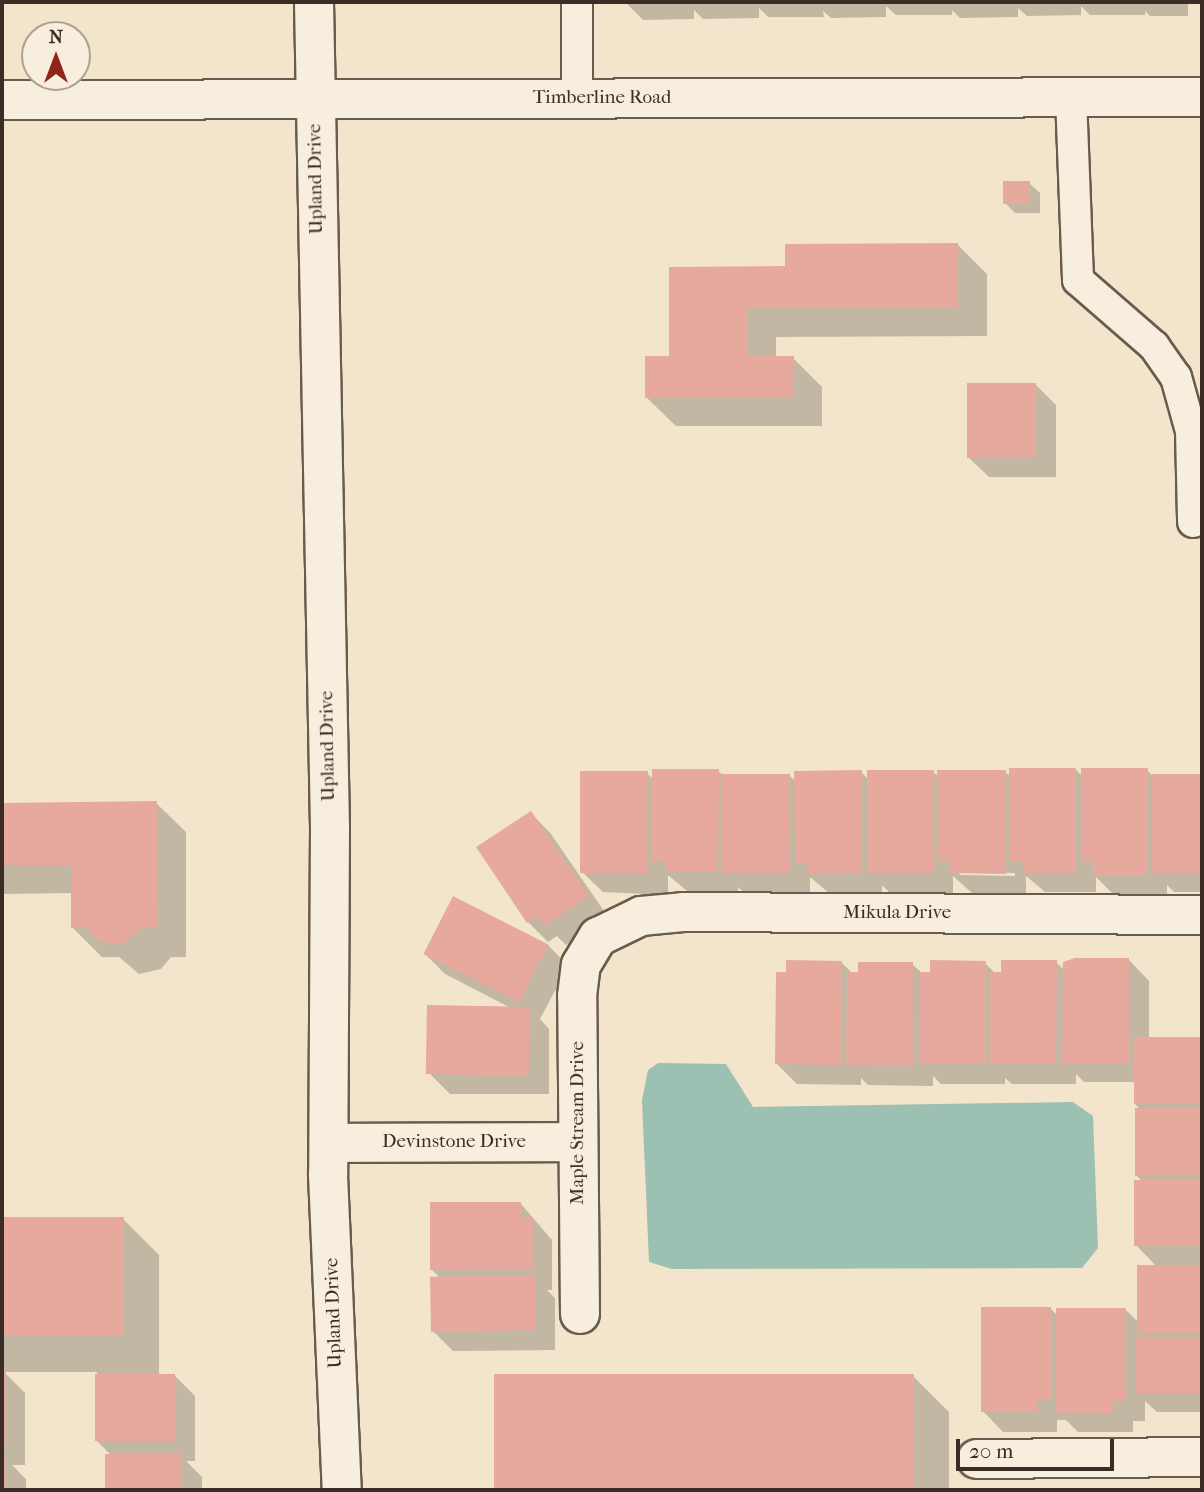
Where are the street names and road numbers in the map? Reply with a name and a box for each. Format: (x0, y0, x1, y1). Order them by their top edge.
street label: Timberline Road (533, 87, 671, 109)
street label: Upland Drive (304, 123, 328, 235)
street label: Upland Drive (316, 690, 340, 802)
street label: Mikula Drive (843, 902, 951, 924)
street label: Maple Stream Drive (567, 1041, 589, 1205)
street label: Devinstone Drive (382, 1131, 526, 1153)
street label: Upland Drive (321, 1257, 347, 1369)

